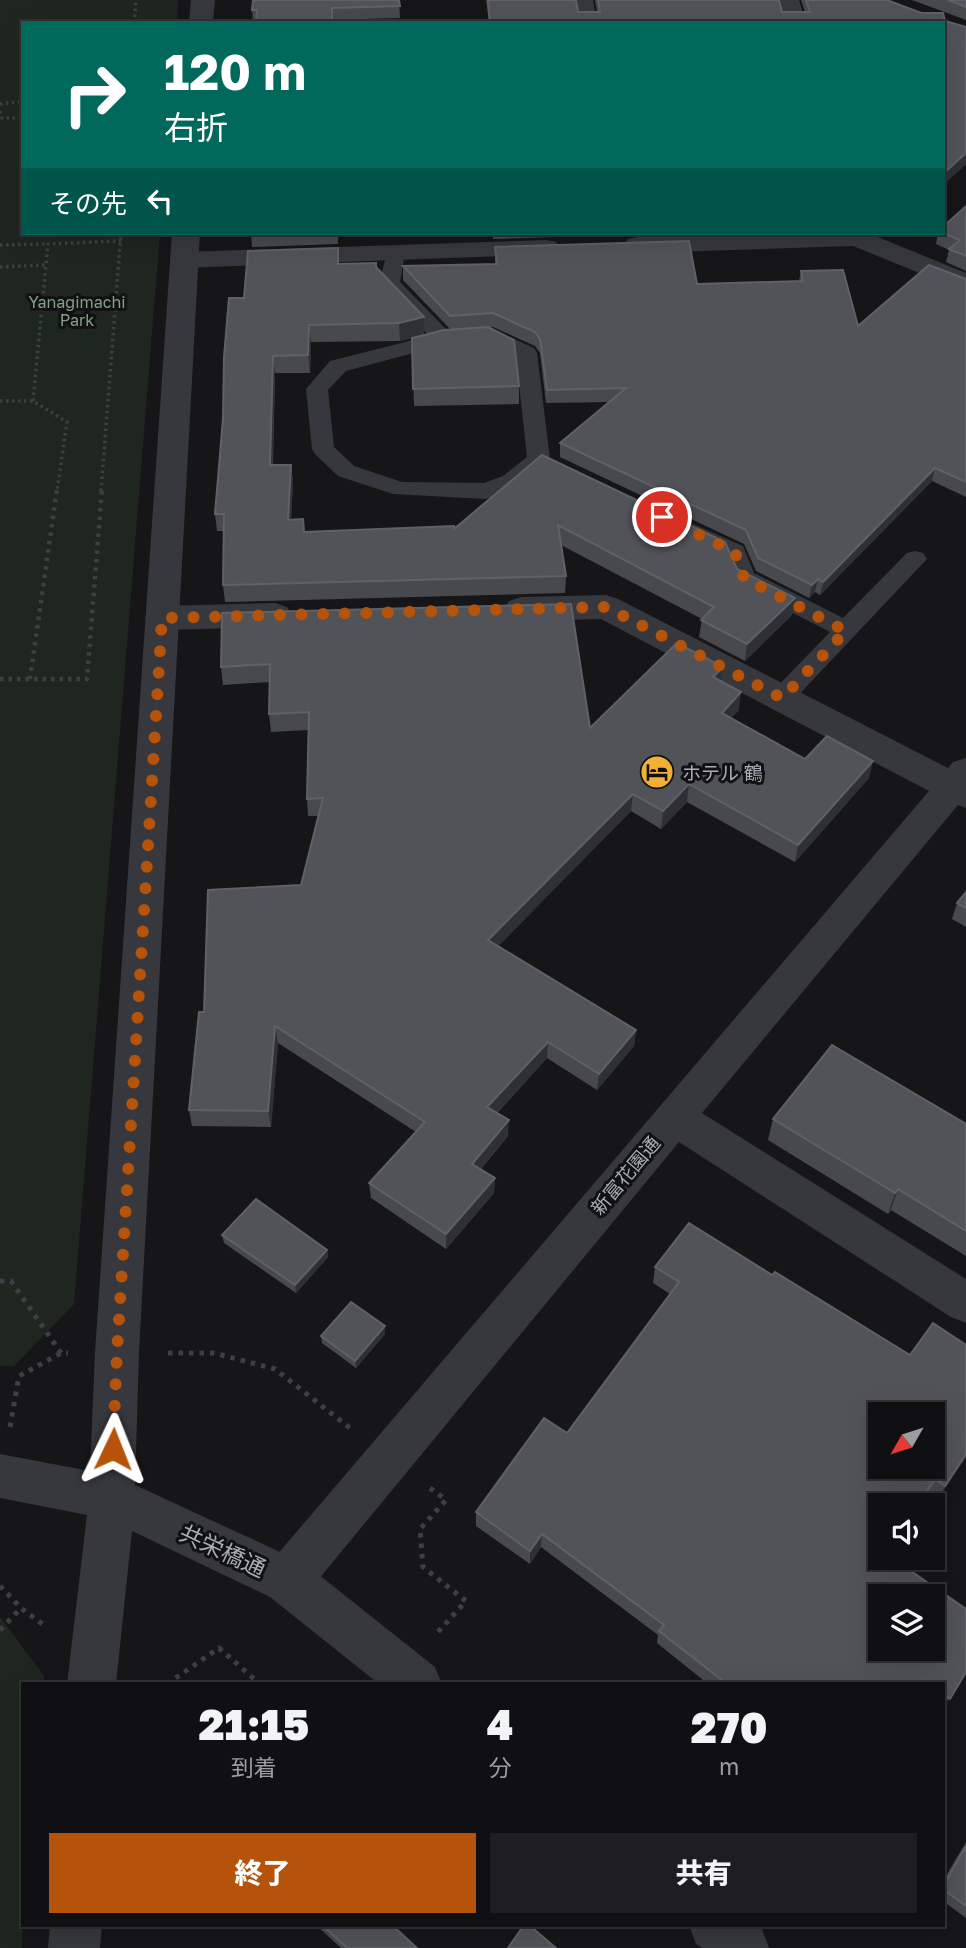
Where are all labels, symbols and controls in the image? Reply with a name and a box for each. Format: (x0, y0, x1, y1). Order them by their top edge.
text: 120 m (164, 42, 306, 101)
icon: right (49, 49, 140, 140)
text: 右折 (164, 108, 228, 146)
icon: left (141, 182, 179, 220)
text: その先 (49, 188, 127, 219)
park label: Yanagimachi Park (28, 292, 126, 330)
pin (632, 487, 692, 547)
icon: arrive (643, 498, 681, 536)
hotel icon: ホテル 鶴 (638, 753, 676, 791)
place label: ホテル 鶴 (682, 761, 763, 784)
street label: 新富花園通 (586, 1131, 664, 1219)
north arrow (868, 1402, 945, 1479)
map controls (868, 1402, 945, 1661)
position arrow (76, 1412, 150, 1486)
button: sound (868, 1493, 945, 1570)
street label: 共栄橋通 (175, 1518, 271, 1582)
button: layers (868, 1584, 945, 1661)
text: 21:15 (198, 1699, 309, 1749)
text: 4 (487, 1699, 513, 1749)
text: 270 (691, 1702, 768, 1752)
text: m (719, 1752, 739, 1780)
text: 到着 (231, 1753, 277, 1781)
text: 分 (488, 1753, 511, 1781)
button: 終了 (49, 1833, 476, 1913)
button: 共有 (490, 1833, 917, 1913)

